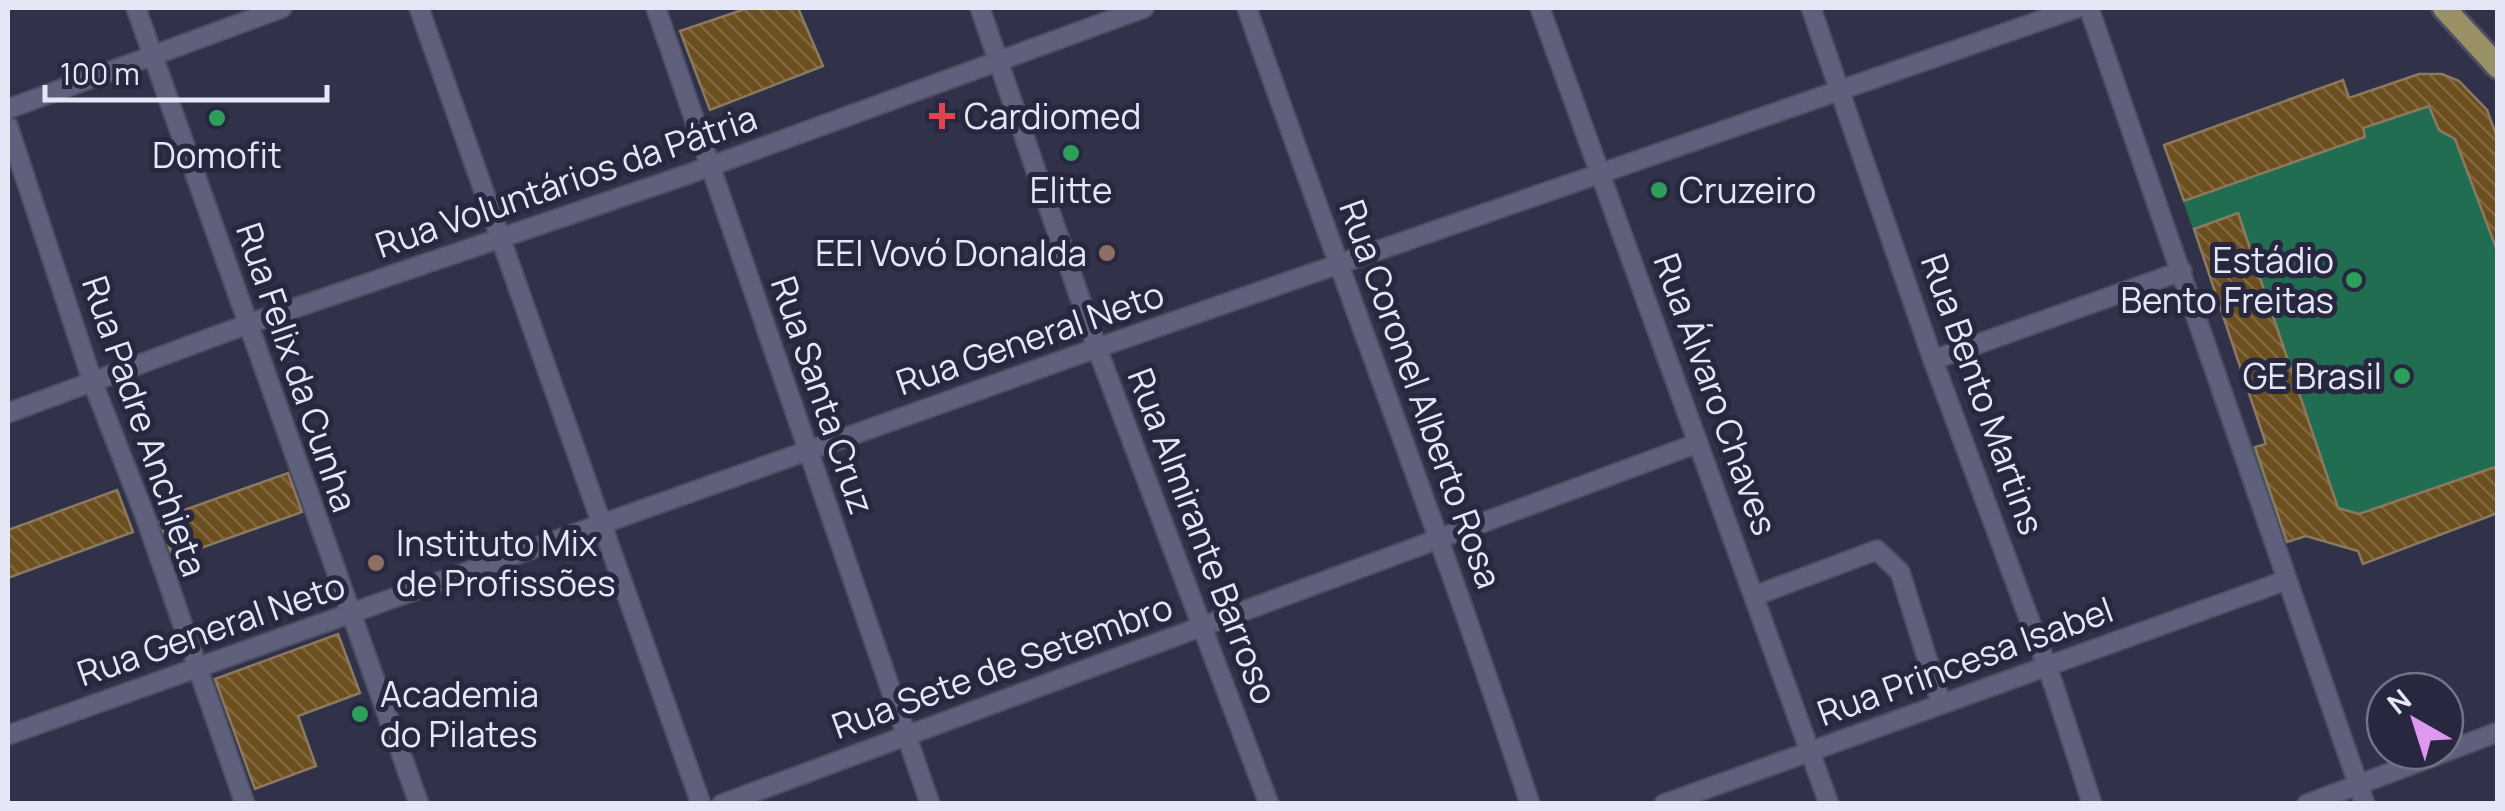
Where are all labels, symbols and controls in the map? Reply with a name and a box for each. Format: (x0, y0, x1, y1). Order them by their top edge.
scale bar (45, 40, 328, 102)
text: 100 m (60, 53, 140, 94)
place label: Cardiomed (964, 92, 1141, 140)
street label: Rua Voluntários da Pátria (369, 93, 763, 269)
marker: Cardiomed (929, 103, 955, 129)
marker: Domofit (206, 107, 228, 129)
place label: Domofit (152, 131, 282, 179)
marker: Elitte (1060, 142, 1082, 164)
place label: Elitte (1030, 166, 1112, 214)
place label: Cruzeiro (1679, 166, 1816, 214)
marker: Cruzeiro (1648, 179, 1670, 201)
street label: Rua Coronel Alberto Rosa (1328, 193, 1514, 595)
street label: Rua Felix da Cunha (225, 216, 369, 518)
place label: EEI Vovó Donalda (815, 229, 1087, 277)
place label: Estádio Bento Freitas (2120, 236, 2334, 324)
marker: EEI Vovó Donalda (1096, 242, 1118, 264)
street label: Rua Álvaro Chaves (1643, 247, 1789, 541)
street label: Rua Bento Martins (1910, 247, 2056, 541)
street label: Rua Padre Anchieta (71, 269, 219, 583)
marker: Estádio Bento Freitas (2343, 269, 2365, 291)
street label: Rua Santa Cruz (760, 270, 886, 520)
street label: Rua General Neto (890, 270, 1170, 406)
place label: GE Brasil (2243, 352, 2382, 400)
street label: Rua Almirante Barroso (1117, 361, 1289, 711)
marker: GE Brasil (2391, 365, 2413, 387)
place label: Instituto Mix de Profissões (396, 519, 616, 607)
marker: Instituto Mix de Profissões (365, 552, 387, 574)
street label: Rua General Neto (71, 561, 351, 697)
street label: Rua Sete de Setembro (825, 582, 1179, 750)
street label: Rua Princesa Isabel (1810, 585, 2120, 737)
place label: Academia do Pilates (380, 670, 539, 758)
north arrow (2365, 671, 2465, 771)
text: N (2379, 680, 2418, 722)
marker: Academia do Pilates (349, 703, 371, 725)

